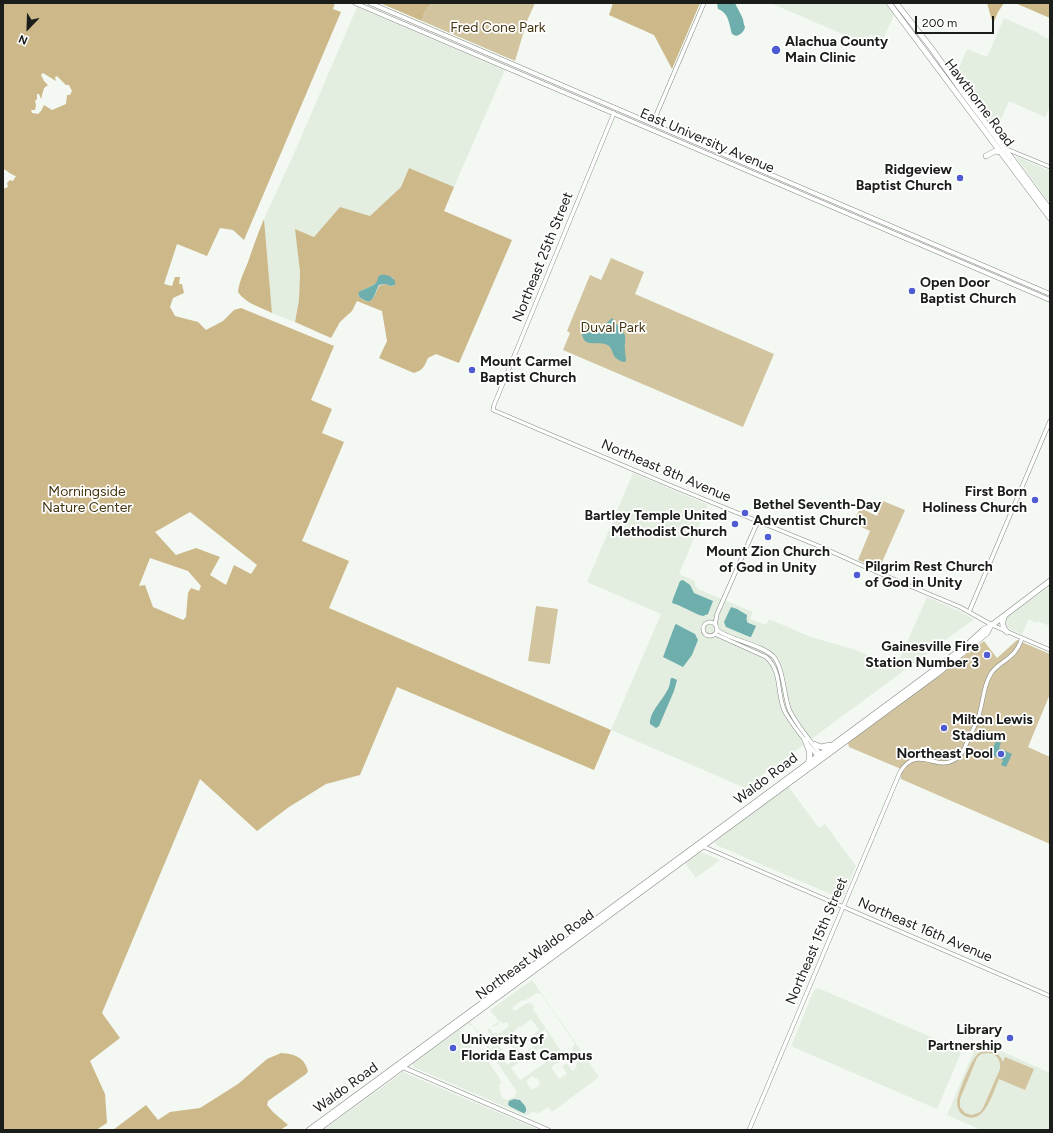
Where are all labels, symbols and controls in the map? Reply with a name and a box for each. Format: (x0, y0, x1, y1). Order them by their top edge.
north arrow (8, 8, 48, 48)
scale bar (917, 8, 996, 34)
text: 200 m (922, 16, 957, 30)
park label: Fred Cone Park (450, 20, 546, 36)
text: N (17, 32, 30, 47)
place label: Alachua County Main Clinic (785, 34, 888, 66)
marker: Alachua County Main Clinic (770, 44, 782, 56)
street label: Hawthorne Road (941, 56, 1017, 150)
street label: East University Avenue (637, 105, 777, 177)
place label: Ridgeview Baptist Church (856, 162, 952, 194)
marker: Ridgeview Baptist Church (955, 173, 965, 183)
street label: Northeast 25th Street (509, 190, 577, 324)
place label: Open Door Baptist Church (920, 275, 1016, 308)
marker: Open Door Baptist Church (907, 286, 917, 296)
park label: Duval Park (581, 320, 645, 336)
place label: Mount Carmel Baptist Church (480, 354, 576, 386)
marker: Mount Carmel Baptist Church (467, 365, 477, 375)
street label: Northeast 8th Avenue (599, 436, 733, 506)
park label: Morningside Nature Center (42, 484, 132, 516)
place label: First Born Holiness Church (922, 484, 1027, 516)
marker: First Born Holiness Church (1030, 495, 1040, 505)
place label: Bethel Seventh-Day Adventist Church (753, 497, 881, 530)
place label: Bartley Temple United Methodist Church (585, 508, 727, 540)
marker: Bethel Seventh-Day Adventist Church (740, 508, 750, 518)
marker: Bartley Temple United Methodist Church (730, 519, 740, 529)
marker: Mount Zion Church of God in Unity (763, 532, 773, 542)
place label: Mount Zion Church of God in Unity (706, 544, 830, 576)
place label: Pilgrim Rest Church of God in Unity (865, 559, 993, 592)
marker: Pilgrim Rest Church of God in Unity (852, 570, 862, 580)
place label: Gainesville Fire Station Number 3 (865, 639, 979, 672)
marker: Gainesville Fire Station Number 3 (982, 650, 992, 660)
place label: Milton Lewis Stadium (952, 712, 1033, 744)
marker: Milton Lewis Stadium (939, 723, 949, 733)
place label: Northeast Pool (896, 746, 993, 762)
marker: Northeast Pool (996, 749, 1006, 759)
street label: Waldo Road (731, 750, 801, 808)
street label: Northeast 15th Street (783, 875, 851, 1007)
street label: Northeast 16th Avenue (855, 894, 995, 966)
street label: Northeast Waldo Road (473, 906, 597, 1004)
place label: Library Partnership (928, 1022, 1002, 1054)
place label: University of Florida East Campus (461, 1032, 592, 1064)
marker: Library Partnership (1005, 1033, 1015, 1043)
marker: University of Florida East Campus (448, 1043, 458, 1053)
street label: Waldo Road (311, 1059, 381, 1117)

